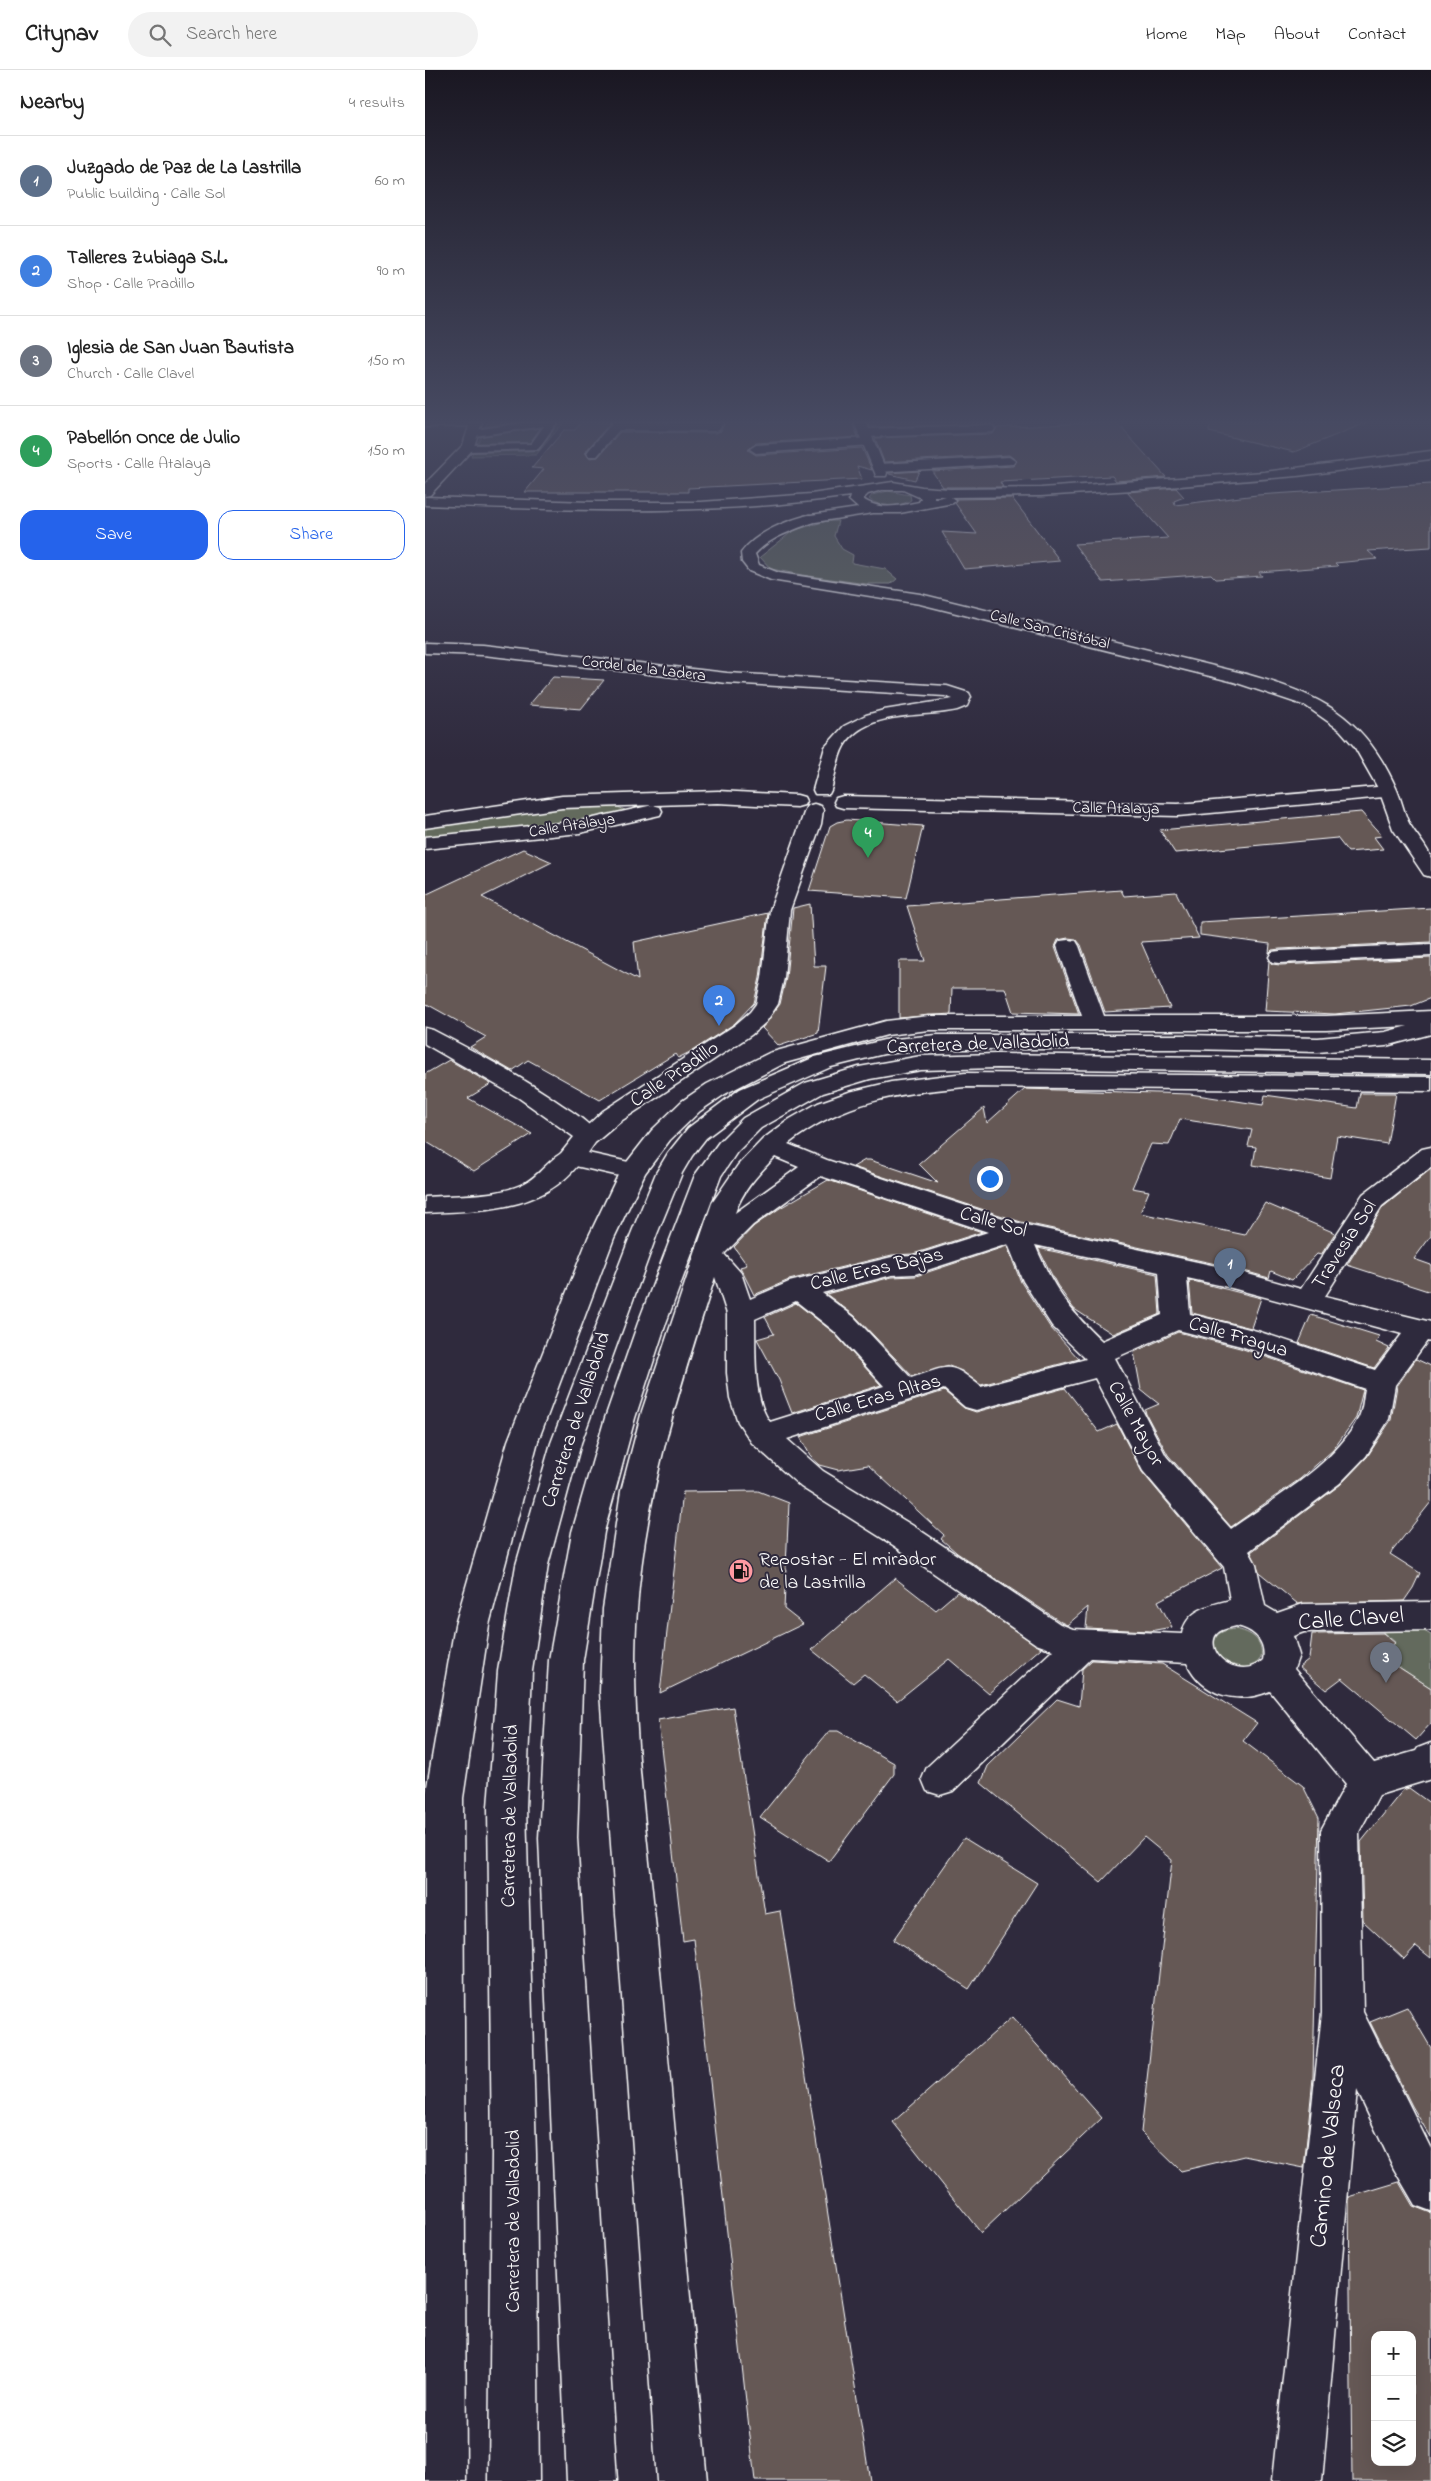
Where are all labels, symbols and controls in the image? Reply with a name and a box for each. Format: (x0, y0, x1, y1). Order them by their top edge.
search box (128, 12, 478, 57)
text: Citynav (25, 17, 98, 52)
icon: search (146, 21, 174, 49)
text: Search here (186, 21, 277, 48)
text: Home (1146, 22, 1187, 48)
text: Map (1215, 22, 1246, 48)
text: About (1274, 22, 1320, 48)
text: Contact (1348, 22, 1406, 48)
text: Nearby (20, 88, 84, 118)
text: 4 results (349, 91, 405, 115)
text: Juzgado de Paz de La Lastrilla (67, 155, 301, 182)
text: 1 (33, 169, 39, 193)
text: 60 m (375, 169, 405, 193)
text: Public building · Calle Sol (67, 182, 225, 206)
text: Talleres Zubiaga S.L. (67, 245, 228, 272)
text: 2 (32, 259, 40, 283)
text: 90 m (377, 259, 405, 283)
text: Shop · Calle Pradillo (67, 272, 195, 296)
text: Iglesia de San Juan Bautista (67, 335, 294, 362)
text: 3 (33, 349, 39, 373)
text: 150 m (367, 349, 405, 373)
text: Church · Calle Clavel (67, 362, 194, 386)
text: Pabellón Once de Julio (67, 425, 240, 452)
text: 4 (33, 439, 39, 463)
text: 150 m (367, 439, 405, 463)
text: Sports · Calle Atalaya (67, 452, 211, 476)
button: Save (20, 510, 208, 560)
button: Share (218, 510, 405, 560)
street label: Calle San Cristóbal (988, 604, 1113, 657)
street label: Cordel de la Ladera (581, 649, 707, 689)
street label: Calle Atalaya (1072, 796, 1160, 822)
street label: Calle Atalaya (527, 807, 617, 845)
pin: 4 (852, 817, 884, 858)
pin: 2 (703, 985, 735, 1026)
street label: Carretera de Valladolid (886, 1027, 1070, 1063)
street label: Calle Pradillo (625, 1035, 725, 1115)
your location (977, 1166, 1003, 1192)
street label: Travesía Sol (1305, 1195, 1385, 1295)
street label: Calle Sol (956, 1200, 1030, 1246)
street label: Calle Eras Bajas (807, 1241, 947, 1299)
pin: 1 (1214, 1248, 1246, 1289)
street label: Calle Fragua (1185, 1310, 1291, 1367)
street label: Carretera de Valladolid (535, 1329, 619, 1511)
street label: Calle Eras Altas (811, 1367, 945, 1431)
street label: Calle Mayor (1100, 1376, 1171, 1473)
place label: Repostar - El mirador de la Lastrilla (759, 1546, 937, 1598)
fuel station icon: Repostar - El mirador de la Lastrilla (728, 1558, 754, 1584)
street label: Calle Clavel (1297, 1599, 1405, 1641)
pin: 3 (1370, 1642, 1402, 1683)
street label: Carretera de Valladolid (495, 1724, 527, 1908)
street label: Camino de Valseca (1302, 2062, 1356, 2250)
street label: Carretera de Valladolid (500, 2130, 529, 2312)
map controls (1371, 2331, 1416, 2466)
button: + (1371, 2331, 1416, 2376)
button: − (1371, 2376, 1416, 2421)
button: layers (1371, 2421, 1416, 2466)

